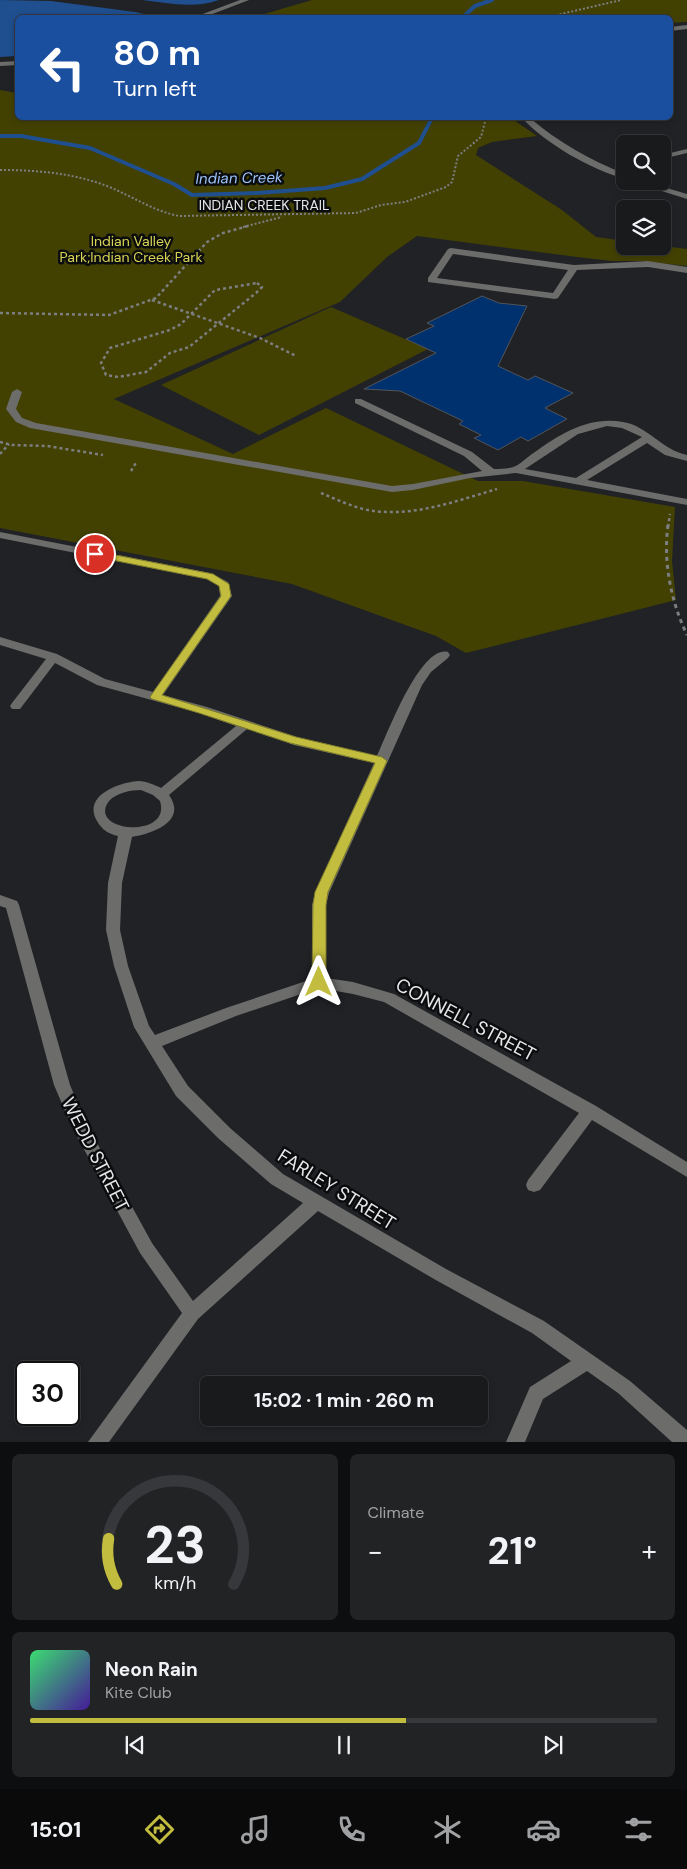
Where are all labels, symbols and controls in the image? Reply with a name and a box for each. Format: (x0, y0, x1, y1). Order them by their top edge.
text: 80 m (113, 30, 201, 76)
icon: left (30, 35, 95, 100)
text: Turn left (113, 74, 197, 103)
map controls (616, 135, 671, 255)
button: search (616, 135, 671, 190)
water label: Indian Creek (195, 167, 283, 189)
street label: INDIAN CREEK TRAIL (199, 196, 329, 214)
button: layers (616, 200, 671, 255)
park label: Indian Valley Park;Indian Creek Park (60, 232, 202, 266)
pin (74, 533, 116, 575)
icon: arrive (81, 540, 109, 568)
position arrow (292, 955, 344, 1007)
street label: CONNELL STREET (391, 972, 540, 1067)
street label: WEDD STREET (56, 1093, 135, 1216)
street label: FARLEY STREET (273, 1143, 401, 1236)
speed limit sign: 30 (15, 1361, 80, 1426)
text: 15:02 · 1 min · 260 m (254, 1388, 434, 1413)
text: Climate (368, 1502, 424, 1523)
text: 23 (144, 1511, 205, 1579)
text: 21° (487, 1526, 537, 1576)
text: − (368, 1533, 383, 1570)
text: + (642, 1533, 657, 1570)
text: km/h (154, 1571, 196, 1595)
text: Neon Rain (105, 1657, 198, 1682)
text: Kite Club (105, 1682, 172, 1703)
icon: previous (121, 1731, 149, 1759)
icon: pause (330, 1731, 358, 1759)
icon: next (539, 1731, 567, 1759)
icon: directions (142, 1812, 177, 1847)
icon: music (238, 1812, 273, 1847)
icon: phone (334, 1812, 369, 1847)
icon: climate (430, 1812, 465, 1847)
icon: car (526, 1812, 561, 1847)
icon: filters (621, 1812, 656, 1847)
text: 15:01 (30, 1815, 81, 1844)

